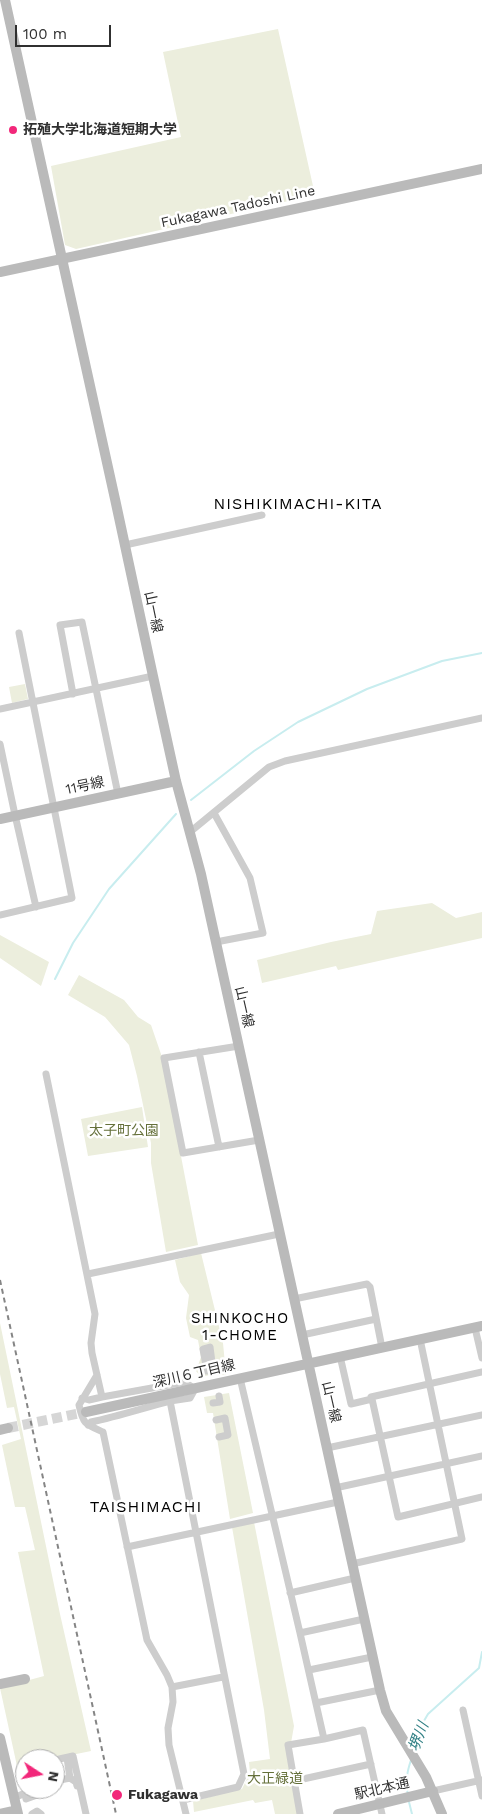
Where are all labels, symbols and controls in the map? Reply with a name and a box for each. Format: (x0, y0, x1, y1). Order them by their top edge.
scale bar (18, 15, 114, 47)
text: 100 m (23, 25, 67, 43)
place label: 拓殖大学北海道短期大学 (23, 122, 177, 138)
marker: 拓殖大学北海道短期大学 (7, 124, 19, 136)
street label: Fukagawa Tadoshi Line (159, 182, 317, 232)
district label: NISHIKIMACHI-KITA (211, 494, 385, 514)
street label: 山一線 (140, 590, 166, 634)
street label: 11号線 (64, 774, 106, 798)
street label: 山一線 (231, 985, 257, 1029)
park label: 太子町公園 (89, 1123, 159, 1139)
district label: SHINKOCHO 1-CHOME (190, 1310, 290, 1345)
street label: 深川６丁目線 (151, 1356, 237, 1392)
street label: 山一線 (318, 1380, 344, 1424)
district label: TAISHIMACHI (88, 1497, 204, 1517)
water label: 堺川 (405, 1720, 433, 1754)
north arrow (15, 1749, 65, 1799)
text: N (45, 1770, 63, 1783)
park label: 大正緑道 (247, 1771, 303, 1787)
street label: 駅北本通 (353, 1775, 411, 1803)
place label: Fukagawa (128, 1787, 198, 1803)
marker: Fukagawa (110, 1788, 124, 1802)

